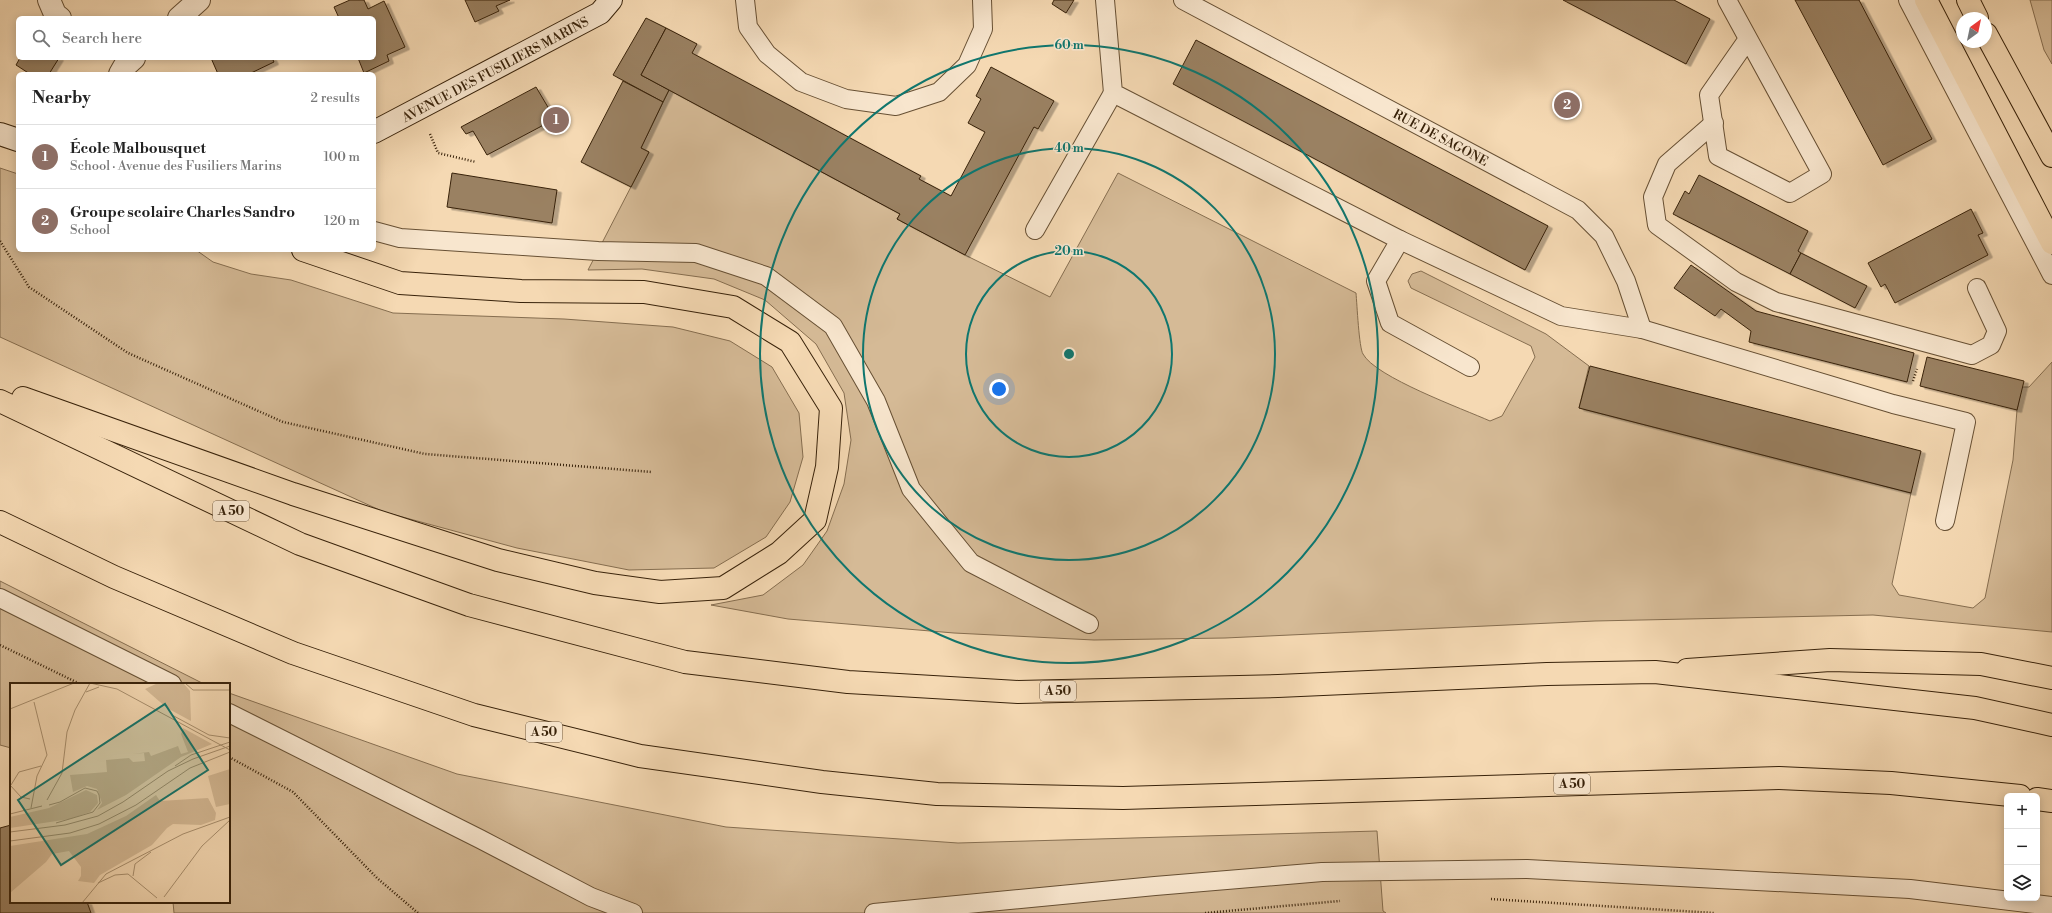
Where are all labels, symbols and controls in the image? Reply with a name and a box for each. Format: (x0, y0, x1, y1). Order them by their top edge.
north arrow (1956, 12, 1992, 48)
street label: AVENUE DES FUSILIERS MARINS (398, 14, 592, 127)
search box (16, 16, 376, 60)
icon: search (30, 27, 52, 49)
text: Search here (62, 29, 142, 48)
text: 60 m (1054, 38, 1084, 53)
text: Nearby (32, 87, 91, 109)
text: 2 results (311, 90, 360, 106)
pin: 2 (1554, 90, 1580, 120)
pin: 1 (543, 105, 569, 135)
street label: RUE DE SAGONE (1390, 106, 1491, 170)
text: École Malbousquet (70, 139, 206, 158)
text: 40 m (1054, 141, 1084, 156)
text: 1 (42, 149, 48, 165)
text: 100 m (324, 149, 360, 165)
text: School · Avenue des Fusiliers Marins (70, 158, 282, 174)
text: Groupe scolaire Charles Sandro (70, 203, 295, 222)
text: 2 (41, 213, 49, 229)
text: 120 m (324, 213, 360, 229)
text: School (70, 222, 110, 238)
text: 20 m (1054, 244, 1084, 259)
centre of rings (1062, 347, 1076, 361)
your location (989, 379, 1009, 399)
road number: A 50 (213, 501, 249, 521)
road number: A 50 (1040, 681, 1076, 701)
inset map (10, 683, 230, 903)
road number: A 50 (526, 722, 562, 742)
road number: A 50 (1554, 774, 1590, 794)
map controls (2004, 793, 2040, 901)
button: + (2004, 793, 2040, 829)
button: − (2004, 829, 2040, 865)
button: layers (2004, 865, 2040, 901)

